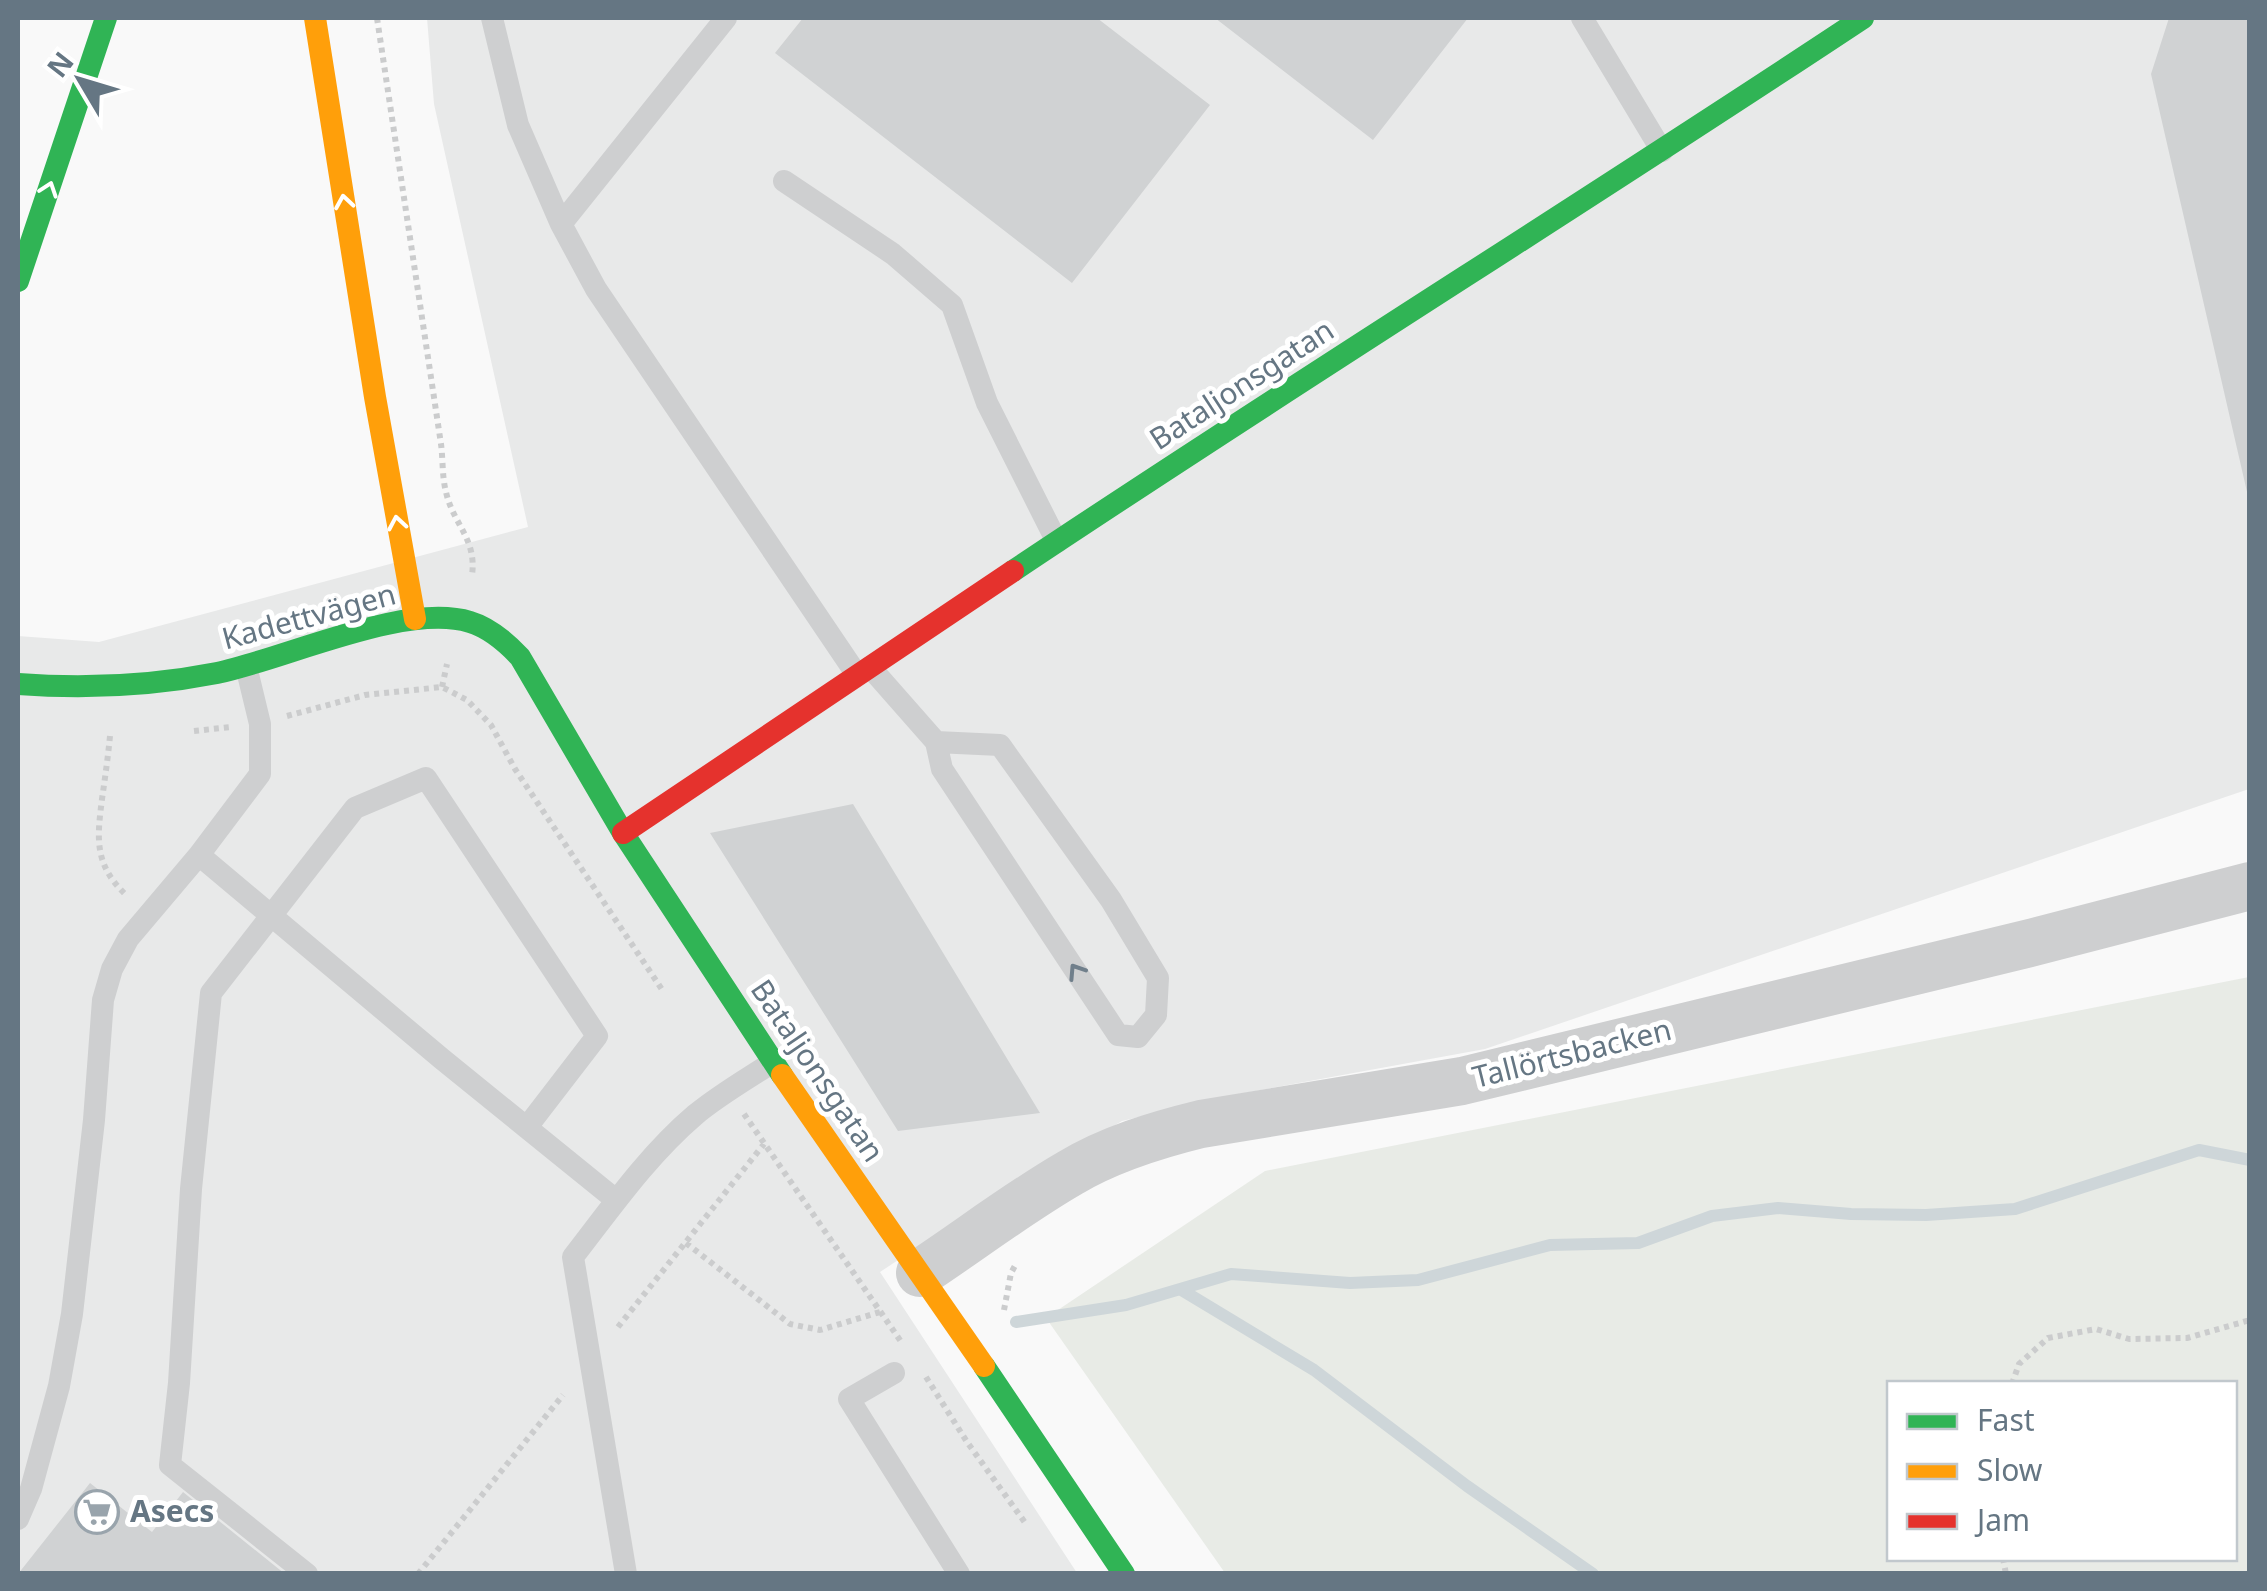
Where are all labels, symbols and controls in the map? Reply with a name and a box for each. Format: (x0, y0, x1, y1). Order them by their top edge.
north arrow (30, 30, 130, 130)
text: N (38, 43, 81, 85)
one-way arrow (37, 181, 57, 198)
one-way arrow (335, 194, 356, 211)
street label: Bataljonsgatan (1141, 309, 1341, 459)
one-way arrow (387, 515, 408, 531)
street label: Kadettvägen (217, 573, 400, 658)
one-way arrow (1069, 964, 1088, 982)
street label: Bataljonsgatan (742, 971, 895, 1170)
street label: Tallörtsbacken (1468, 1008, 1675, 1097)
legend (1887, 1381, 2237, 1561)
text: Fast (1977, 1399, 2035, 1440)
text: Slow (1977, 1449, 2043, 1490)
supermarket icon: Asecs (74, 1489, 120, 1535)
place label: Asecs (130, 1490, 214, 1531)
text: Jam (1974, 1499, 2030, 1540)

